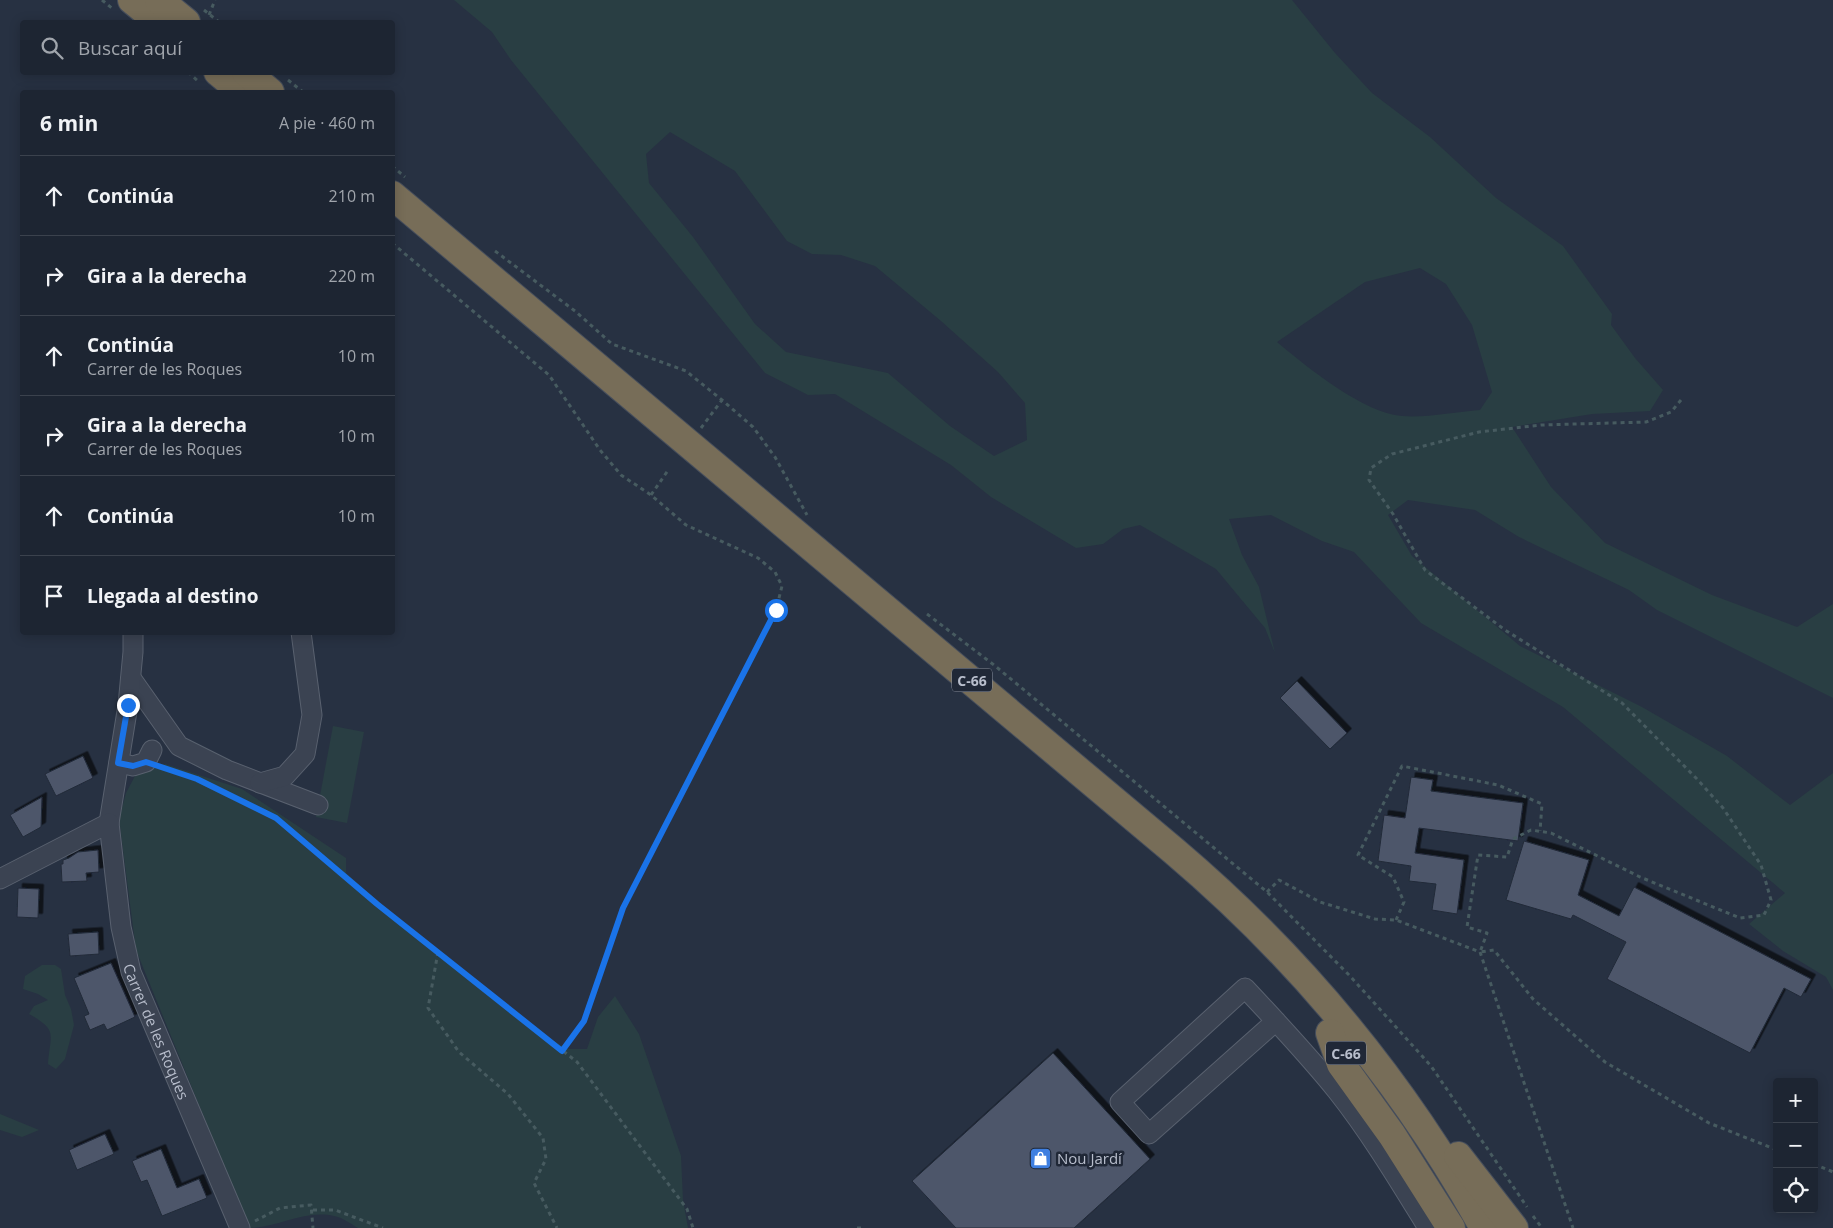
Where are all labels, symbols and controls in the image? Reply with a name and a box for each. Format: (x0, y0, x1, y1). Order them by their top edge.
search box (20, 20, 395, 75)
icon: search (38, 34, 66, 62)
text: Buscar aquí (78, 35, 182, 61)
text: 6 min (40, 109, 98, 137)
text: A pie · 460 m (279, 112, 375, 134)
icon: ahead (40, 182, 68, 210)
text: Continúa (87, 183, 174, 209)
text: 210 m (329, 185, 375, 207)
icon: right (40, 262, 68, 290)
text: Gira a la derecha (87, 263, 247, 289)
text: 220 m (329, 265, 375, 287)
text: Continúa (87, 332, 174, 358)
icon: ahead (40, 342, 68, 370)
text: 10 m (338, 345, 375, 367)
text: Carrer de les Roques (87, 358, 242, 380)
text: Gira a la derecha (87, 412, 247, 438)
icon: right (40, 422, 68, 450)
text: 10 m (338, 425, 375, 447)
text: Carrer de les Roques (87, 438, 242, 460)
icon: ahead (40, 502, 68, 530)
text: Continúa (87, 503, 174, 529)
text: 10 m (338, 505, 375, 527)
icon: arrive (40, 582, 68, 610)
text: Llegada al destino (87, 583, 259, 609)
route start (765, 599, 788, 622)
road number: C-66 (952, 668, 992, 692)
route end (117, 694, 140, 717)
street label: Carrer de les Roques (119, 962, 194, 1102)
road number: C-66 (1326, 1042, 1366, 1064)
map controls (1773, 1078, 1818, 1213)
button: + (1773, 1078, 1818, 1123)
button: − (1773, 1123, 1818, 1168)
shop icon: Nou Jardí (1029, 1146, 1053, 1170)
place label: Nou Jardí (1057, 1148, 1123, 1168)
button: locate (1773, 1168, 1818, 1213)

